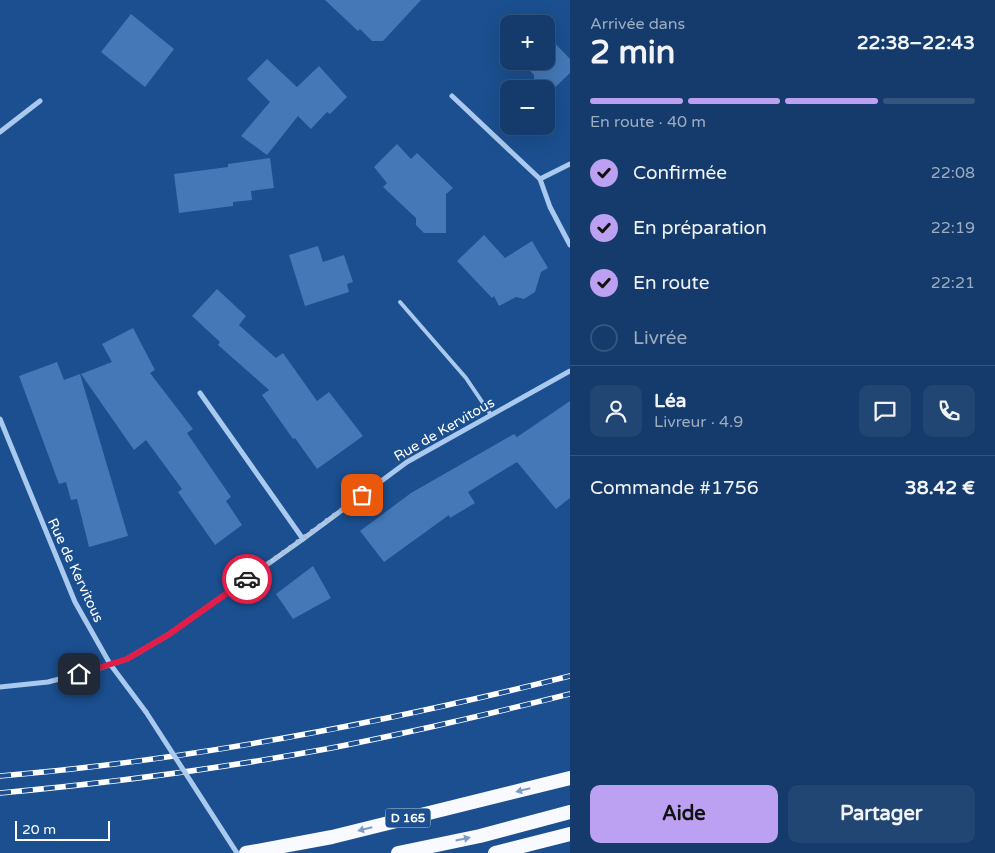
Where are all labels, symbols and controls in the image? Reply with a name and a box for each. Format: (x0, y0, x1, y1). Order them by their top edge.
text: Arrivée dans (590, 14, 685, 34)
map controls (500, 15, 555, 135)
button: + (500, 15, 555, 70)
text: 22:38–22:43 (857, 32, 975, 54)
text: 2 min (590, 34, 675, 72)
button: − (500, 80, 555, 135)
text: En route · 40 m (590, 112, 706, 132)
icon: check (590, 159, 618, 187)
text: Confirmée (633, 162, 727, 184)
text: 22:08 (931, 163, 975, 183)
icon: check (590, 214, 618, 242)
text: En préparation (633, 217, 767, 239)
text: 22:19 (931, 218, 975, 238)
icon: check (590, 269, 618, 297)
text: En route (633, 272, 710, 294)
text: 22:21 (931, 273, 975, 293)
text: Livrée (633, 327, 687, 349)
button: person (590, 385, 642, 437)
button: chat (859, 385, 911, 437)
button: phone (923, 385, 975, 437)
text: Léa (654, 390, 686, 412)
street label: Rue de Kervitous (391, 394, 498, 465)
text: Livreur · 4.9 (654, 412, 743, 432)
pin (341, 474, 383, 516)
text: Commande #1756 (590, 477, 759, 499)
text: 38.42 € (905, 477, 975, 499)
icon: bag (348, 481, 376, 509)
street label: Rue de Kervitous (44, 515, 107, 625)
courier (222, 554, 272, 604)
icon: car (233, 565, 261, 593)
pin (58, 653, 100, 695)
icon: home (65, 660, 93, 688)
button: Aide (590, 785, 778, 843)
button: Partager (788, 785, 975, 843)
one-way arrow (515, 786, 530, 794)
road number: D 165 (386, 808, 430, 828)
scale bar (15, 818, 110, 841)
text: 20 m (22, 821, 56, 838)
one-way arrow (357, 825, 372, 833)
one-way arrow (455, 835, 470, 843)

